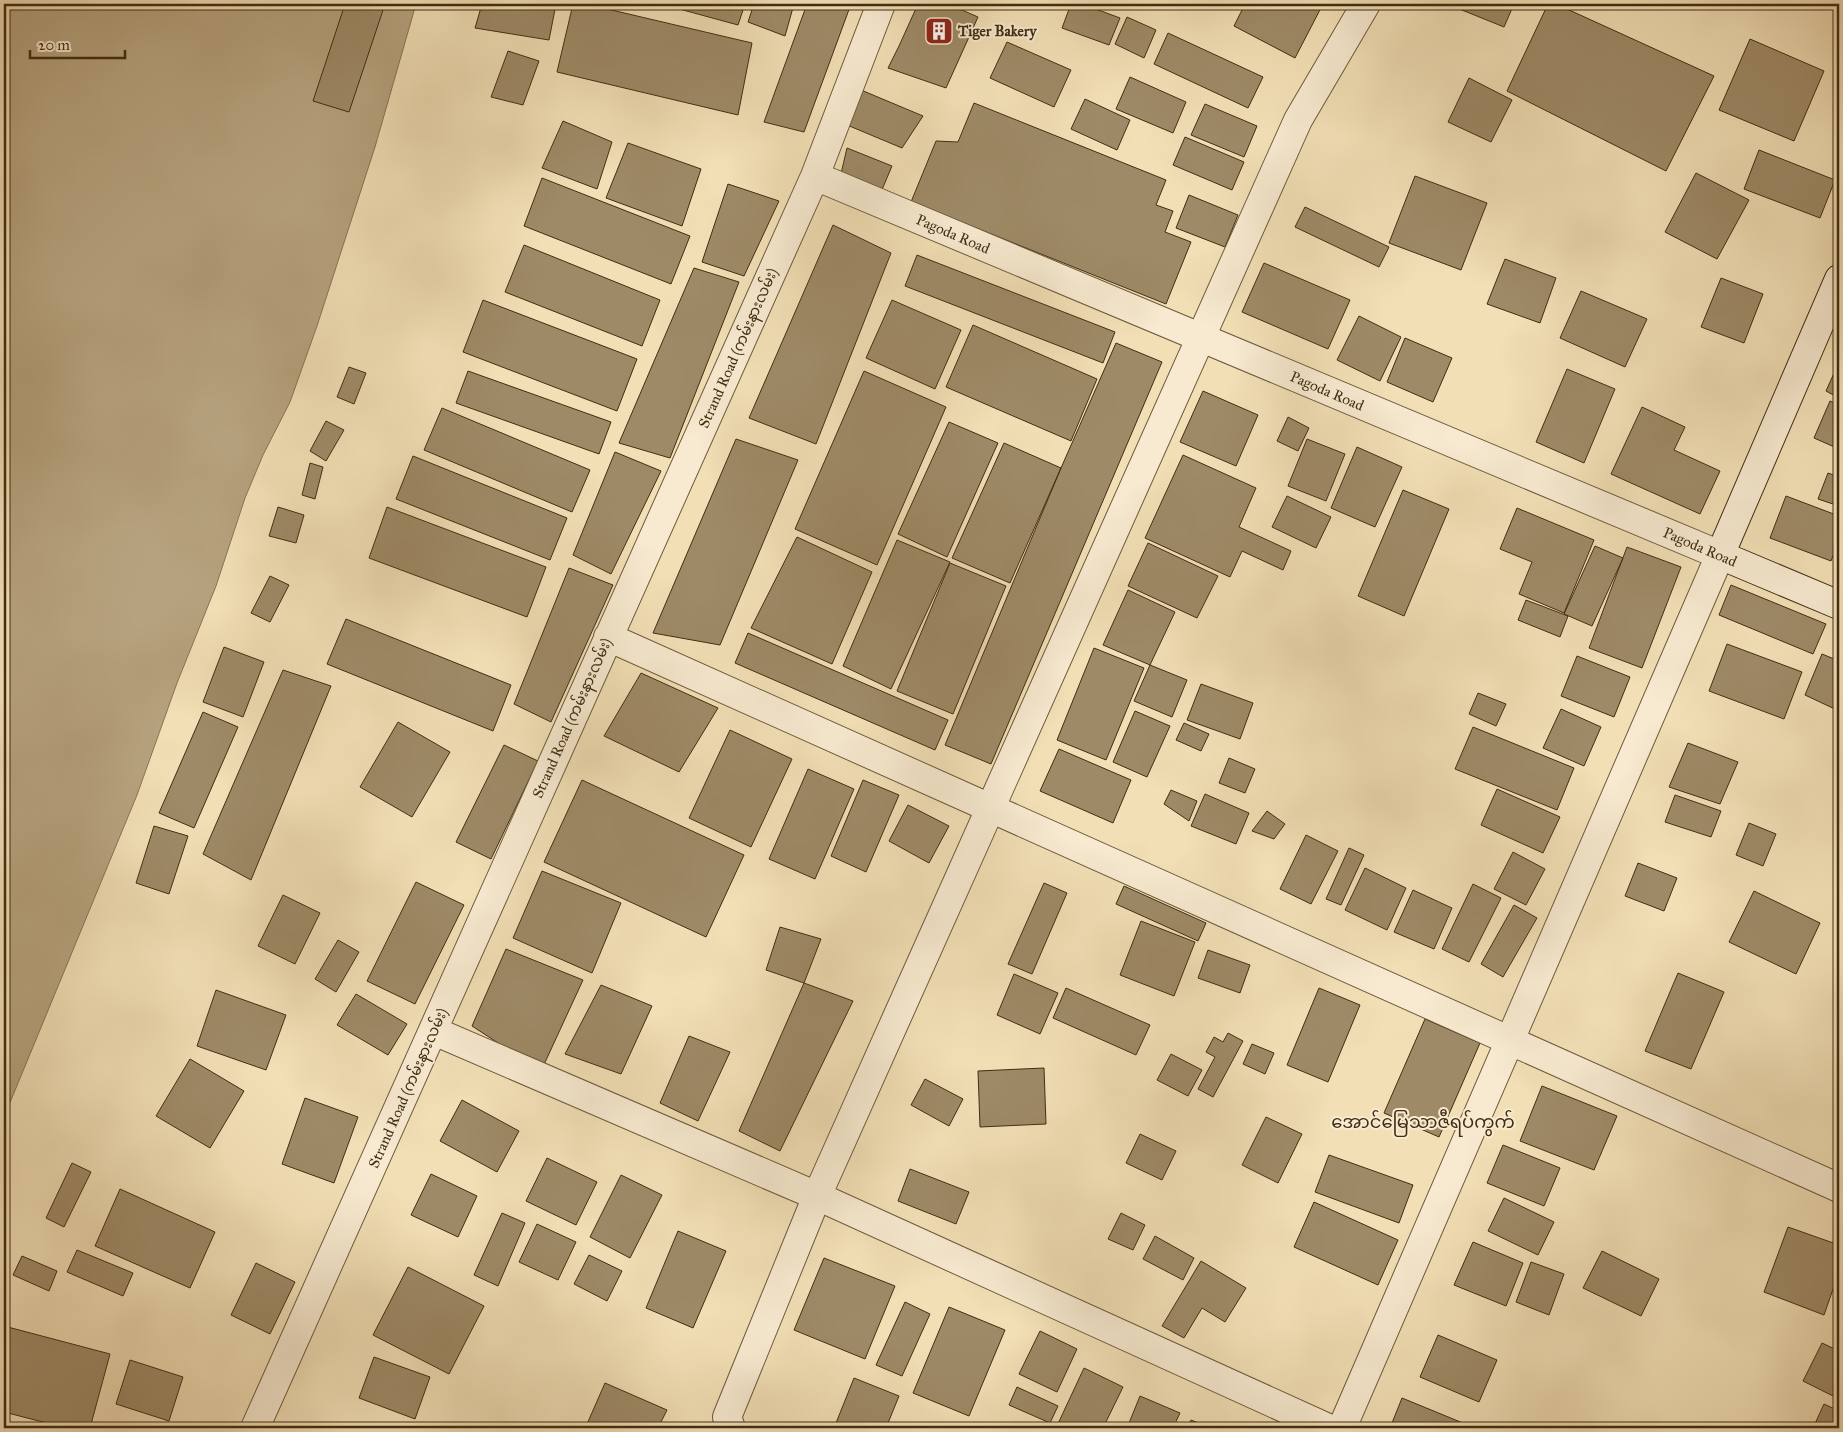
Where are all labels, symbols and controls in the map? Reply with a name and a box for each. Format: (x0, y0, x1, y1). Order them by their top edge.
building icon: Tiger Bakery (924, 16, 954, 46)
place label: Tiger Bakery (957, 22, 1037, 41)
scale bar (30, 28, 125, 60)
text: 20 m (38, 36, 70, 54)
street label: Pagoda Road (913, 210, 993, 258)
street label: Strand Road (ကမ်းနားလမ်း) (694, 265, 784, 432)
street label: Pagoda Road (1287, 367, 1367, 415)
street label: Pagoda Road (1660, 523, 1740, 571)
street label: Strand Road (ကမ်းနားလမ်း) (528, 635, 618, 802)
street label: Strand Road (ကမ်းနားလမ်း) (364, 1005, 454, 1172)
district label: အောင်မြေသာဇီရပ်ကွက် (1331, 1108, 1515, 1137)

